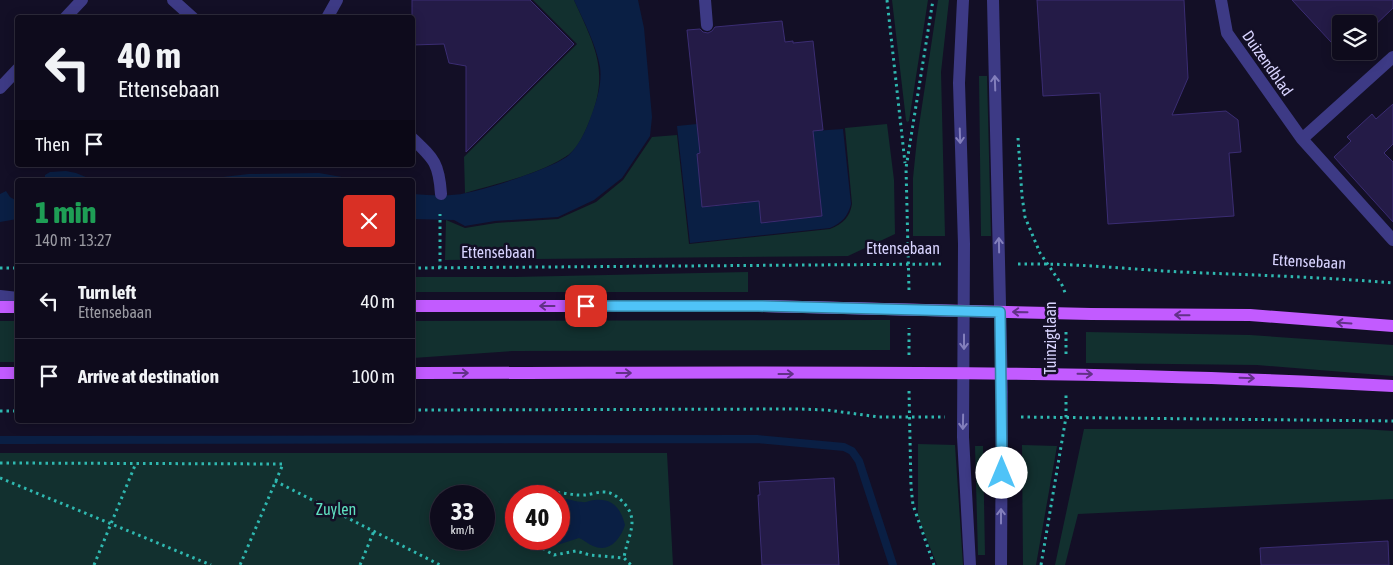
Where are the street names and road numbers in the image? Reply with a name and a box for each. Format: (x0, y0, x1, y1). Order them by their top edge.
street label: Duizendblad (1239, 27, 1297, 99)
street label: Ettensebaan (866, 239, 940, 257)
street label: Ettensebaan (461, 243, 535, 261)
street label: Ettensebaan (1272, 250, 1346, 272)
street label: Tuinzigtlaan (1041, 301, 1060, 375)

